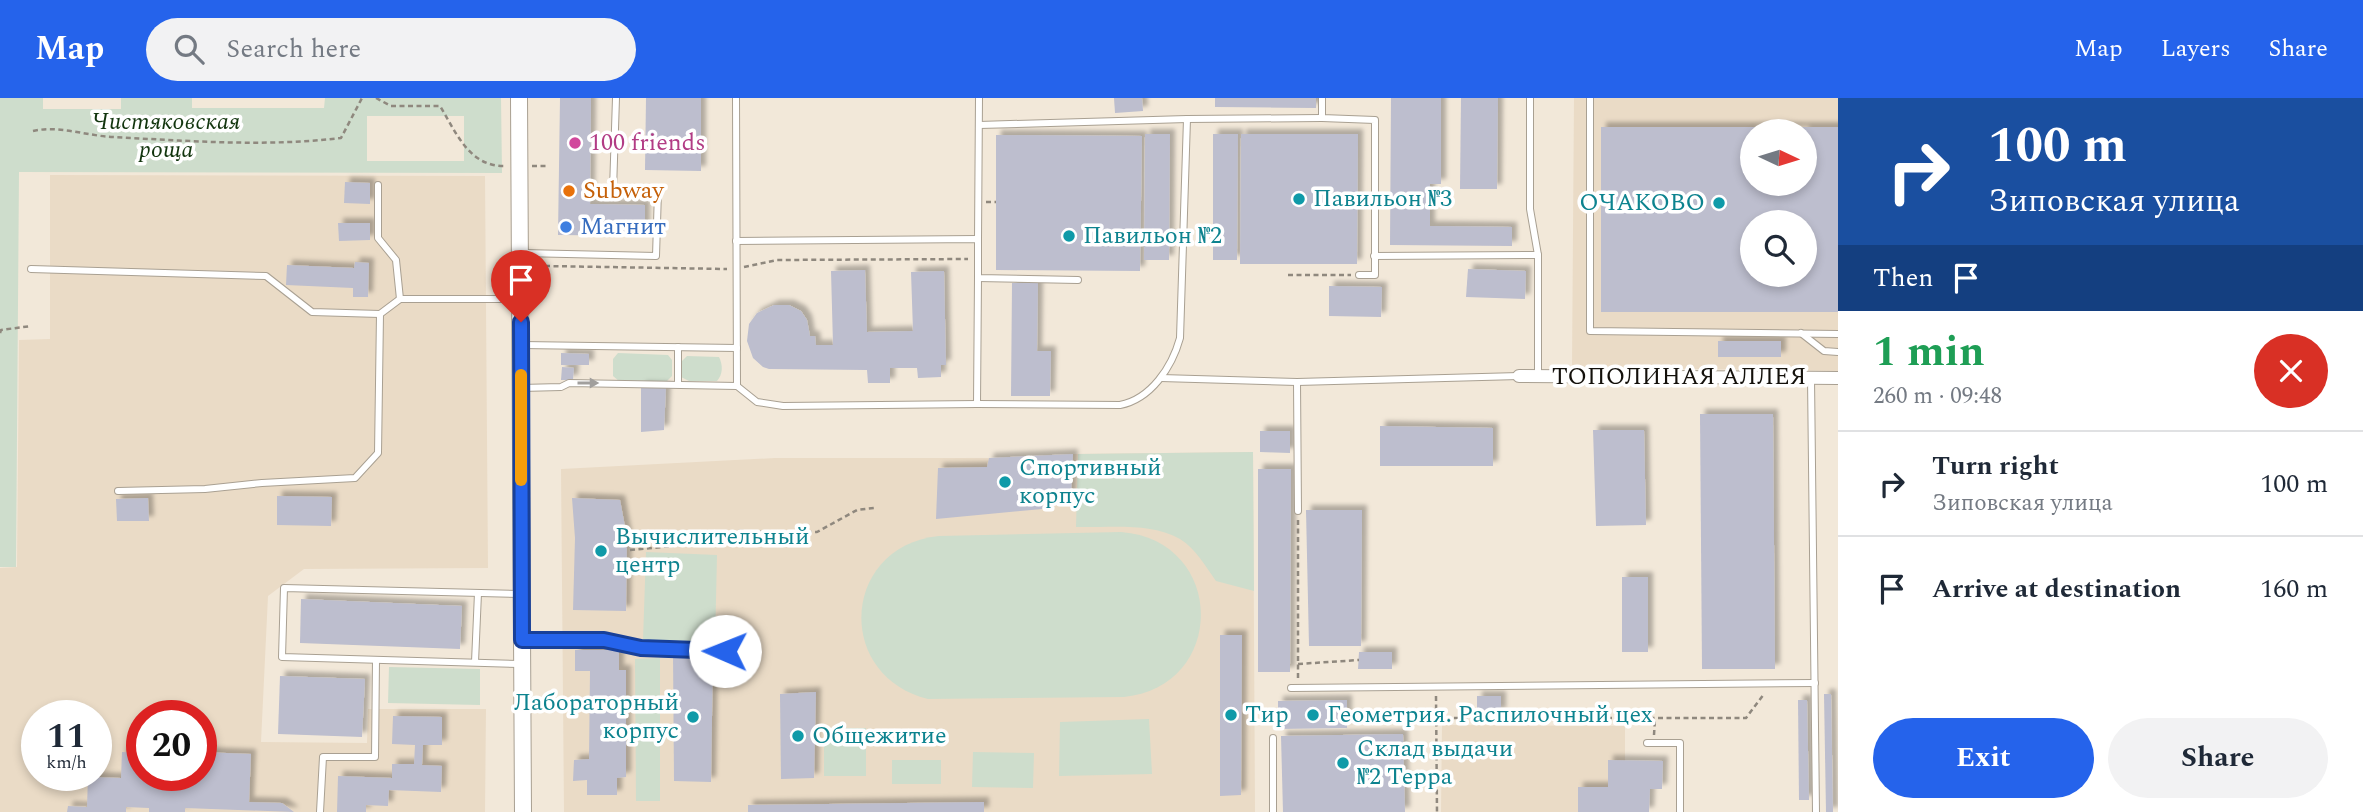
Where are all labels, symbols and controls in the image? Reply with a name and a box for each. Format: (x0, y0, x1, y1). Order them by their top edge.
search box (146, 18, 636, 81)
text: Map (35, 24, 104, 74)
text: Search here (226, 29, 361, 69)
icon: search (170, 30, 208, 68)
text: Map (2074, 31, 2123, 67)
text: Layers (2161, 31, 2231, 67)
text: Share (2269, 31, 2328, 67)
park label: Чистяковская роща (92, 104, 241, 168)
text: 100 m (1988, 109, 2127, 184)
north arrow (1740, 119, 1816, 196)
map controls (1740, 119, 1817, 287)
place label: 100 friends (589, 125, 706, 161)
icon: right (1873, 126, 1964, 217)
marker: 100 friends (567, 135, 583, 151)
place label: Subway (583, 173, 665, 209)
text: Зиповская улица (1988, 177, 2240, 226)
place label: Павильон №3 (1313, 181, 1452, 217)
marker: Subway (561, 183, 577, 199)
place label: ОЧАКОВО (1579, 185, 1705, 221)
marker: Павильон №3 (1291, 191, 1307, 207)
marker: ОЧАКОВО (1711, 195, 1727, 211)
place label: Магнит (580, 209, 666, 245)
button: search (1740, 210, 1817, 287)
place label: Павильон №2 (1083, 218, 1222, 254)
marker: Магнит (558, 219, 574, 235)
marker: Павильон №2 (1061, 228, 1077, 244)
pin (491, 250, 551, 322)
text: Then (1873, 258, 1933, 298)
icon: arrive (1947, 259, 1985, 297)
icon: arrive (502, 261, 540, 299)
text: 1 min (1873, 321, 1985, 384)
button: close (2254, 334, 2328, 408)
street label: ТОПОЛИНАЯ АЛЛЕЯ (1552, 359, 1806, 395)
one-way arrow (578, 377, 600, 389)
text: 260 m · 09:48 (1873, 379, 2002, 414)
text: Turn right (1932, 446, 2059, 486)
place label: Спортивный корпус (1019, 450, 1162, 514)
text: 100 m (2260, 464, 2328, 504)
icon: right (1873, 465, 1911, 503)
marker: Спортивный корпус (997, 474, 1013, 490)
text: Зиповская улица (1932, 486, 2113, 521)
place label: Вычислительный центр (615, 519, 809, 583)
marker: Вычислительный центр (593, 543, 609, 559)
text: Arrive at destination (1932, 569, 2181, 609)
text: 160 m (2260, 569, 2328, 609)
icon: arrive (1873, 570, 1911, 608)
position arrow (688, 614, 762, 688)
place label: Лабораторный корпус (514, 685, 679, 749)
place label: Тир (1245, 697, 1289, 733)
place label: Геометрия. Распилочный цех (1327, 697, 1653, 733)
speed limit sign: 20 (126, 700, 217, 791)
marker: Тир (1223, 707, 1239, 723)
marker: Геометрия. Распилочный цех (1305, 707, 1321, 723)
marker: Лабораторный корпус (685, 709, 701, 725)
text: 11 (47, 710, 86, 763)
place label: Общежитие (812, 718, 947, 754)
button: Exit (1873, 718, 2094, 798)
button: Share (2108, 718, 2328, 798)
marker: Общежитие (790, 728, 806, 744)
place label: Склад выдачи №2 Терра (1357, 731, 1513, 795)
text: km/h (46, 749, 87, 776)
marker: Склад выдачи №2 Терра (1335, 755, 1351, 771)

